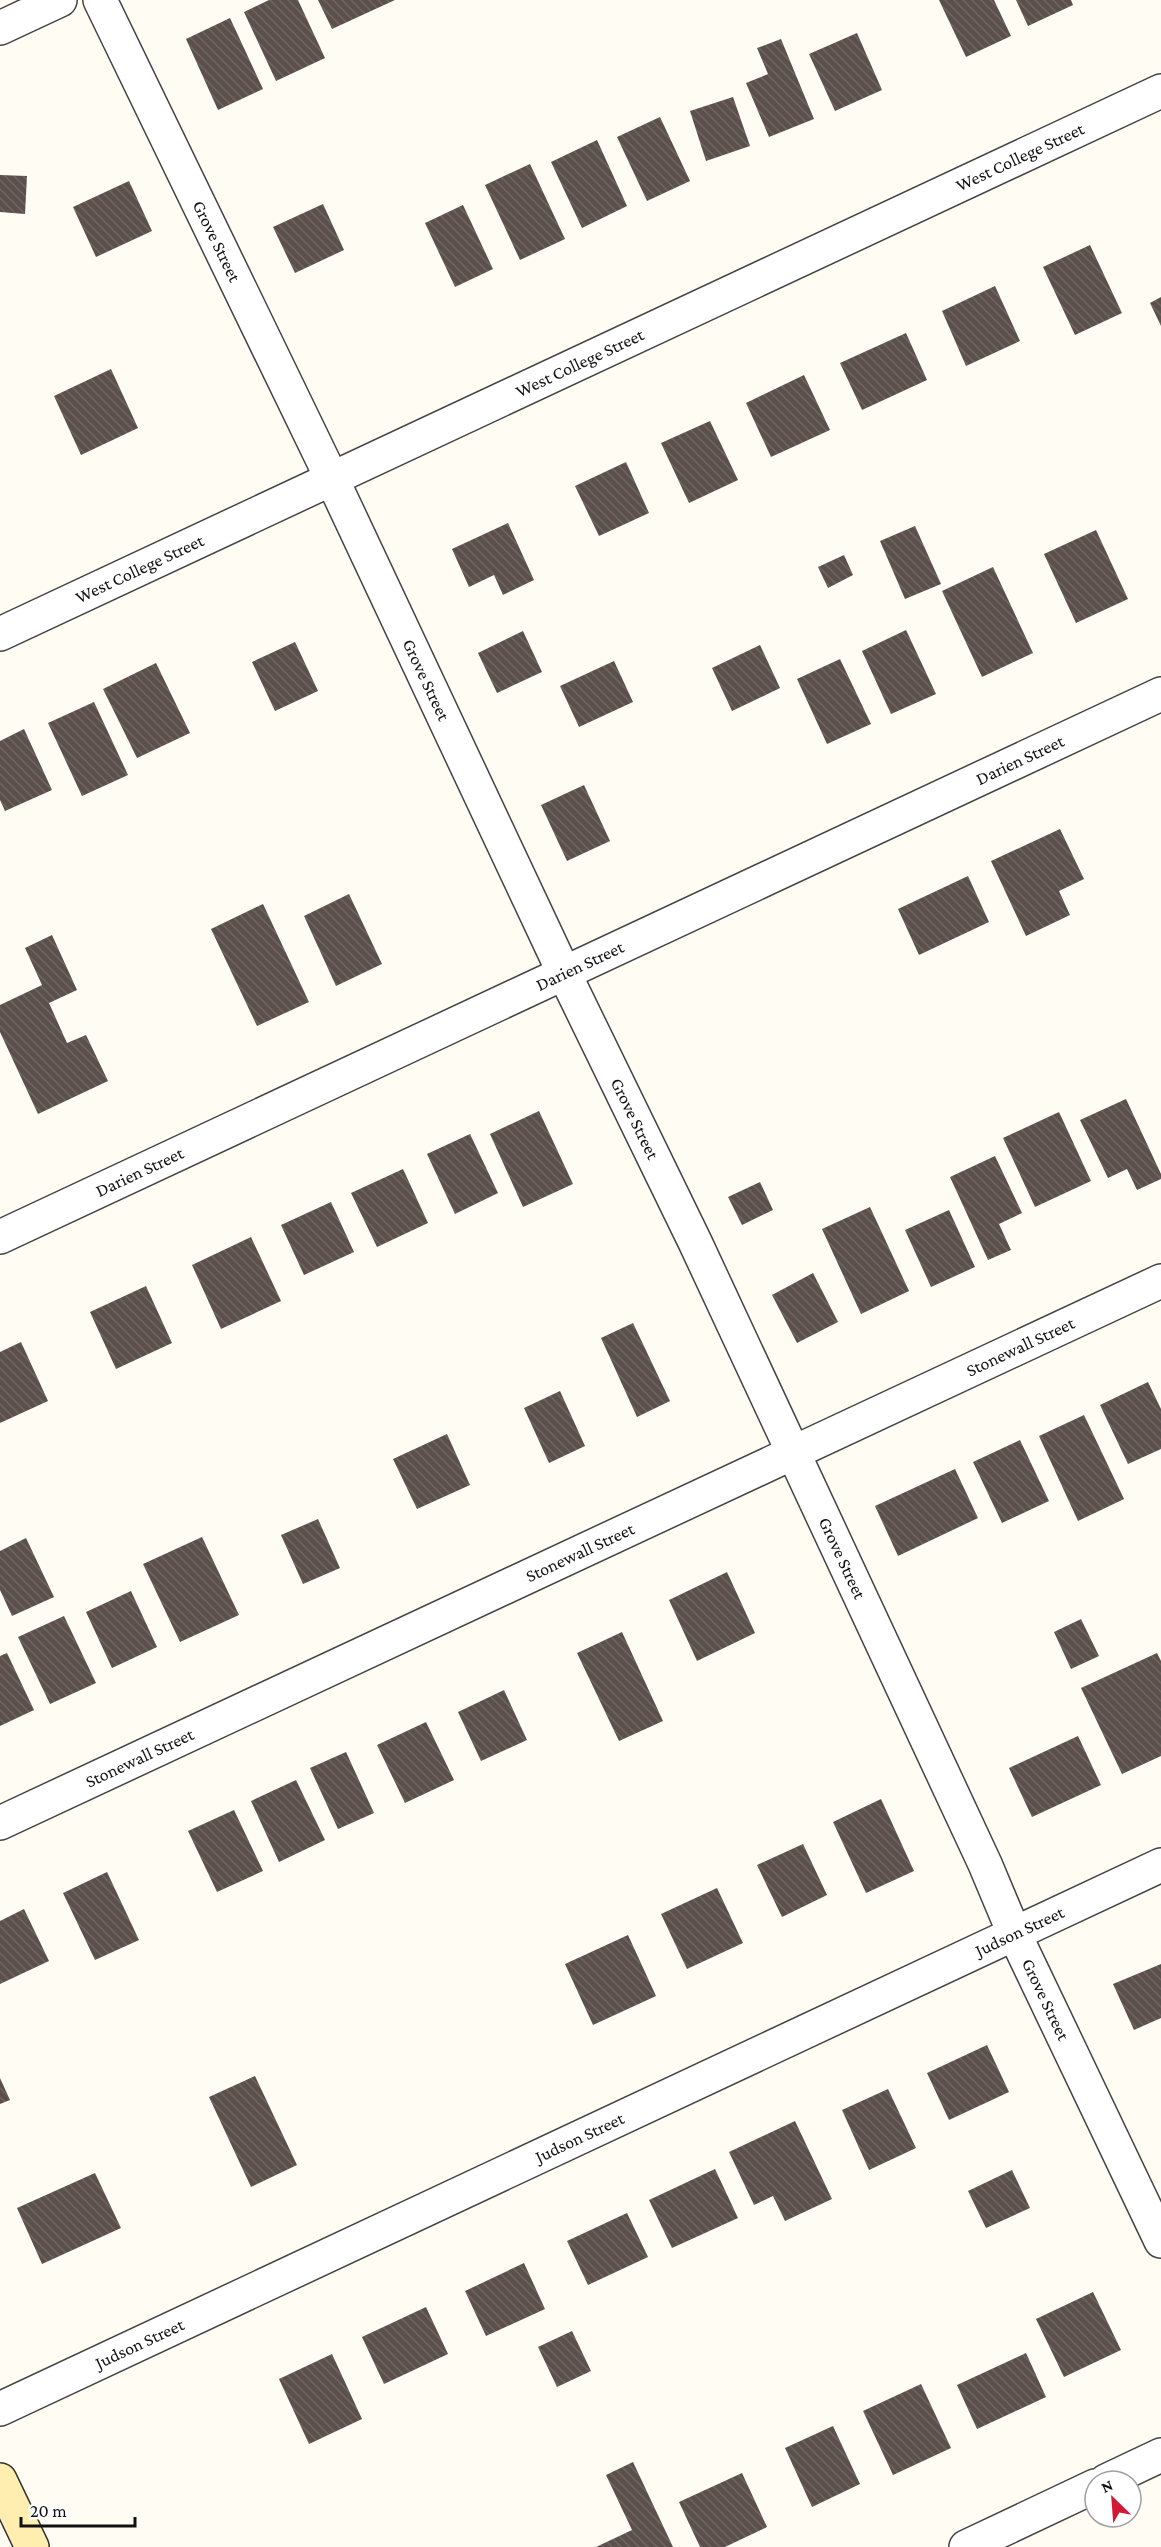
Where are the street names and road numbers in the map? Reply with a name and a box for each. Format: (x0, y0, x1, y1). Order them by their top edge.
street label: West College Street (953, 118, 1088, 195)
street label: Grove Street (189, 197, 245, 286)
street label: West College Street (512, 324, 648, 401)
street label: West College Street (72, 530, 208, 607)
street label: Grove Street (399, 636, 454, 725)
street label: Darien Street (973, 730, 1068, 789)
street label: Darien Street (533, 936, 628, 995)
street label: Grove Street (607, 1075, 664, 1164)
street label: Darien Street (92, 1142, 188, 1201)
street label: Stonewall Street (963, 1312, 1079, 1381)
street label: Grove Street (815, 1514, 870, 1603)
street label: Stonewall Street (523, 1518, 638, 1586)
street label: Stonewall Street (82, 1724, 198, 1792)
street label: Judson Street (970, 1901, 1068, 1961)
street label: Grove Street (1018, 1955, 1074, 2044)
street label: Judson Street (530, 2108, 628, 2168)
street label: Judson Street (90, 2314, 188, 2374)

